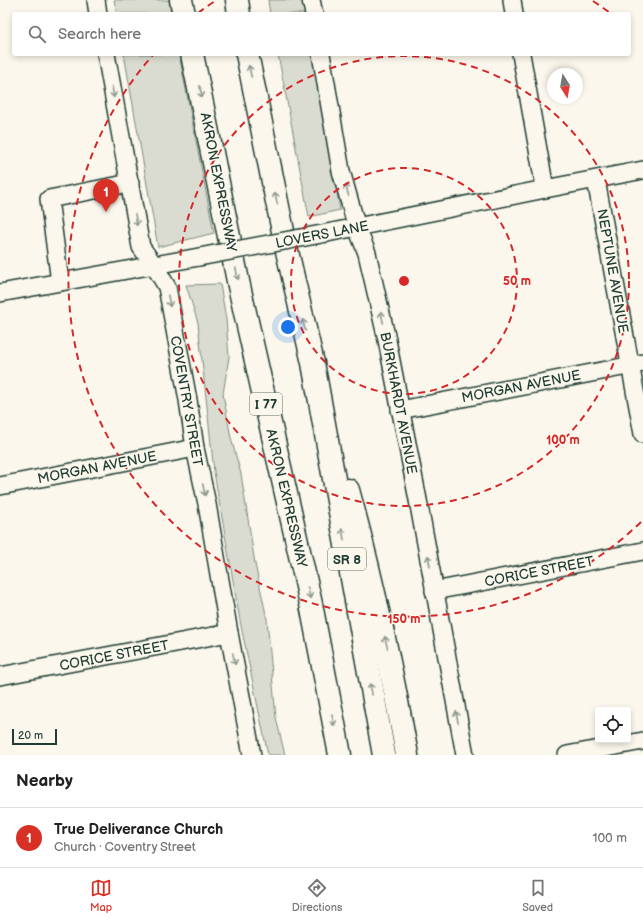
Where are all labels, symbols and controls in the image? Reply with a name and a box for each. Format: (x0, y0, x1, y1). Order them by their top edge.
search box (12, 12, 631, 56)
icon: search (26, 23, 48, 45)
text: Search here (58, 25, 141, 44)
one-way arrow (246, 65, 254, 78)
north arrow (547, 68, 583, 104)
one-way arrow (109, 85, 117, 98)
one-way arrow (197, 85, 205, 98)
street label: AKRON EXPRESSWAY (197, 111, 241, 254)
pin: 1 (93, 179, 119, 212)
one-way arrow (342, 184, 350, 197)
one-way arrow (272, 192, 280, 205)
street label: NEPTUNE AVENUE (593, 208, 632, 335)
one-way arrow (133, 213, 141, 226)
street label: LOVERS LANE (274, 217, 370, 252)
one-way arrow (233, 268, 241, 281)
centre of rings (397, 274, 411, 288)
text: 50 m (503, 274, 531, 289)
one-way arrow (166, 294, 174, 307)
one-way arrow (377, 310, 385, 323)
your location (278, 317, 298, 337)
one-way arrow (300, 319, 308, 332)
street label: BURKHARDT AVENUE (376, 331, 421, 476)
street label: COVENTRY STREET (167, 334, 206, 468)
street label: MORGAN AVENUE (460, 367, 582, 406)
road number: I 77 (250, 393, 282, 415)
street label: AKRON EXPRESSWAY (262, 427, 311, 570)
text: 100 m (546, 433, 580, 448)
street label: MORGAN AVENUE (36, 448, 158, 487)
one-way arrow (200, 483, 208, 496)
one-way arrow (339, 528, 347, 541)
road number: SR 8 (328, 548, 366, 570)
street label: CORICE STREET (483, 552, 596, 590)
one-way arrow (425, 555, 433, 568)
one-way arrow (305, 586, 313, 599)
text: 150 m (388, 612, 420, 627)
street label: CORICE STREET (58, 636, 171, 674)
one-way arrow (381, 636, 389, 649)
one-way arrow (231, 652, 239, 665)
one-way arrow (367, 683, 375, 696)
map controls (595, 707, 631, 743)
button: locate (595, 707, 631, 743)
one-way arrow (453, 711, 461, 724)
one-way arrow (329, 713, 337, 726)
scale bar (12, 727, 57, 746)
text: 20 m (18, 729, 43, 742)
text: Nearby (16, 771, 73, 791)
text: True Deliverance Church (54, 820, 223, 839)
text: 1 (26, 830, 32, 846)
text: 100 m (592, 830, 627, 846)
text: Church · Coventry Street (54, 839, 196, 855)
tab: Map (90, 877, 112, 914)
tab: Directions (292, 877, 342, 914)
tab: Saved (522, 877, 553, 914)

